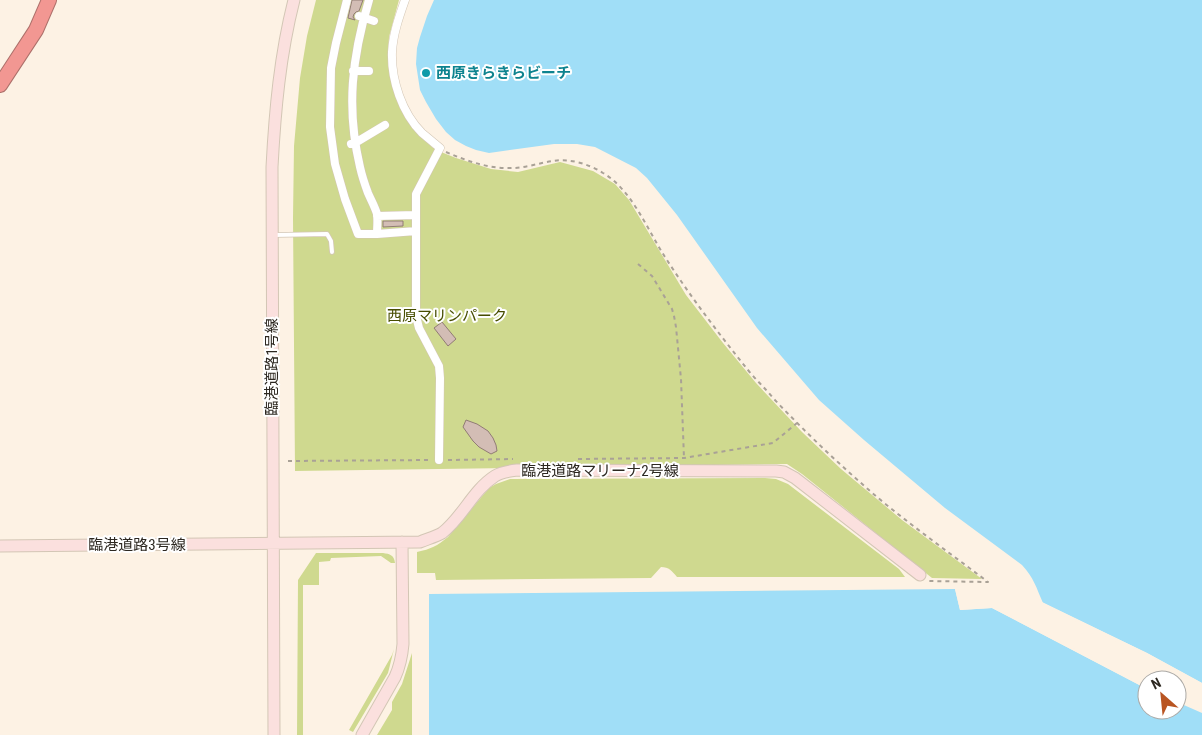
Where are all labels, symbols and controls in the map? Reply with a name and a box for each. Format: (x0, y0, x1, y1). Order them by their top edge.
place label: 西原きらきらビーチ (436, 64, 571, 82)
marker: 西原きらきらビーチ (420, 67, 432, 79)
park label: 西原マリンパーク (387, 307, 507, 325)
street label: 臨港道路1号線 (263, 318, 281, 416)
street label: 臨港道路マリーナ2号線 (521, 462, 679, 480)
street label: 臨港道路3号線 (88, 536, 186, 554)
north arrow (1137, 670, 1187, 720)
text: N (1149, 674, 1164, 692)

